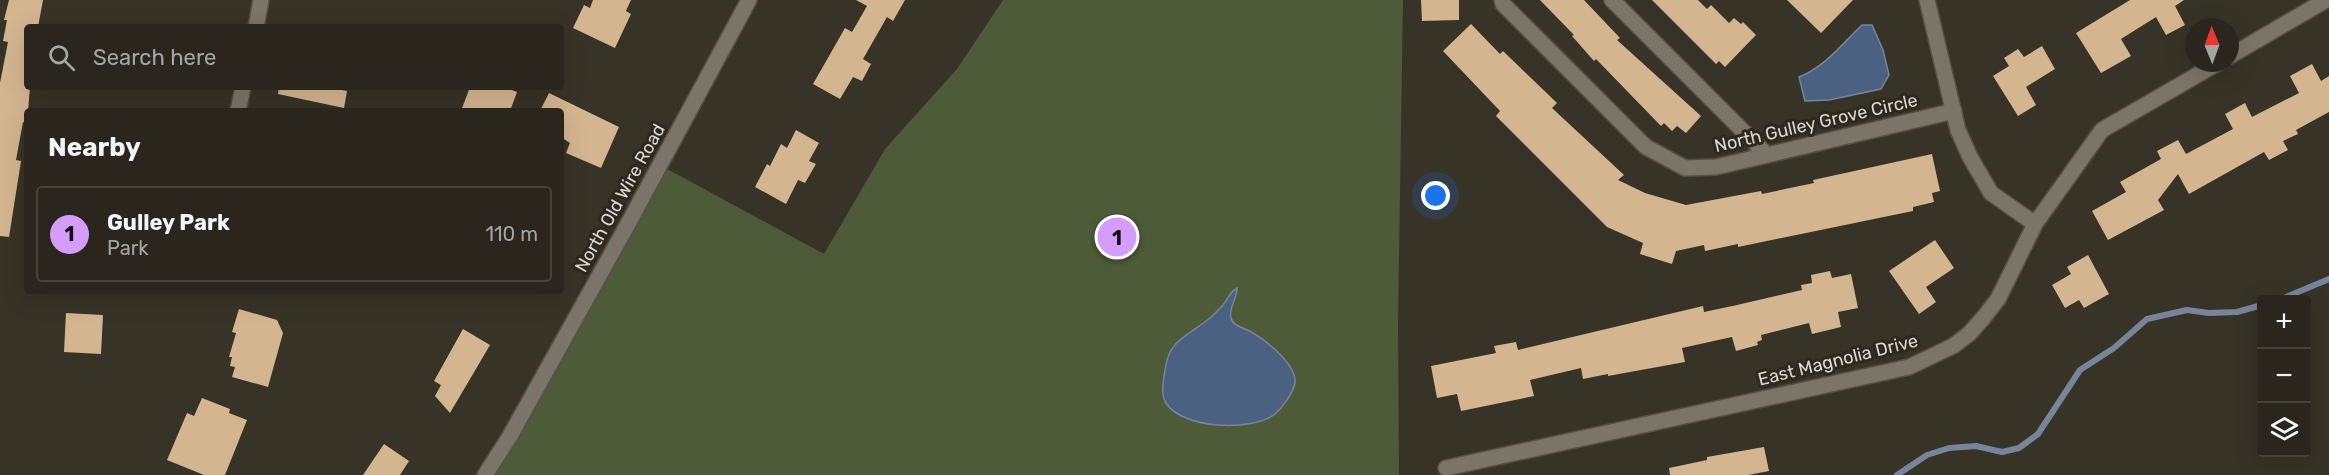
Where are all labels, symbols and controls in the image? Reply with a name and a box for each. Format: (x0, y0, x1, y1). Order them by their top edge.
north arrow (2185, 18, 2239, 72)
search box (24, 24, 564, 90)
icon: search (45, 41, 78, 74)
text: Search here (93, 44, 216, 71)
street label: North Gulley Grove Circle (1712, 89, 1920, 157)
street label: North Old Wire Road (570, 120, 670, 276)
text: Nearby (48, 132, 141, 163)
your location (1421, 181, 1450, 210)
text: Gulley Park (107, 209, 230, 236)
pin: 1 (1098, 214, 1136, 260)
text: 1 (65, 222, 74, 246)
text: 110 m (486, 222, 538, 246)
text: Park (107, 236, 149, 260)
map controls (2257, 295, 2311, 457)
button: + (2257, 295, 2311, 349)
street label: East Magnolia Drive (1756, 329, 1920, 391)
button: − (2257, 349, 2311, 403)
button: layers (2257, 403, 2311, 457)

